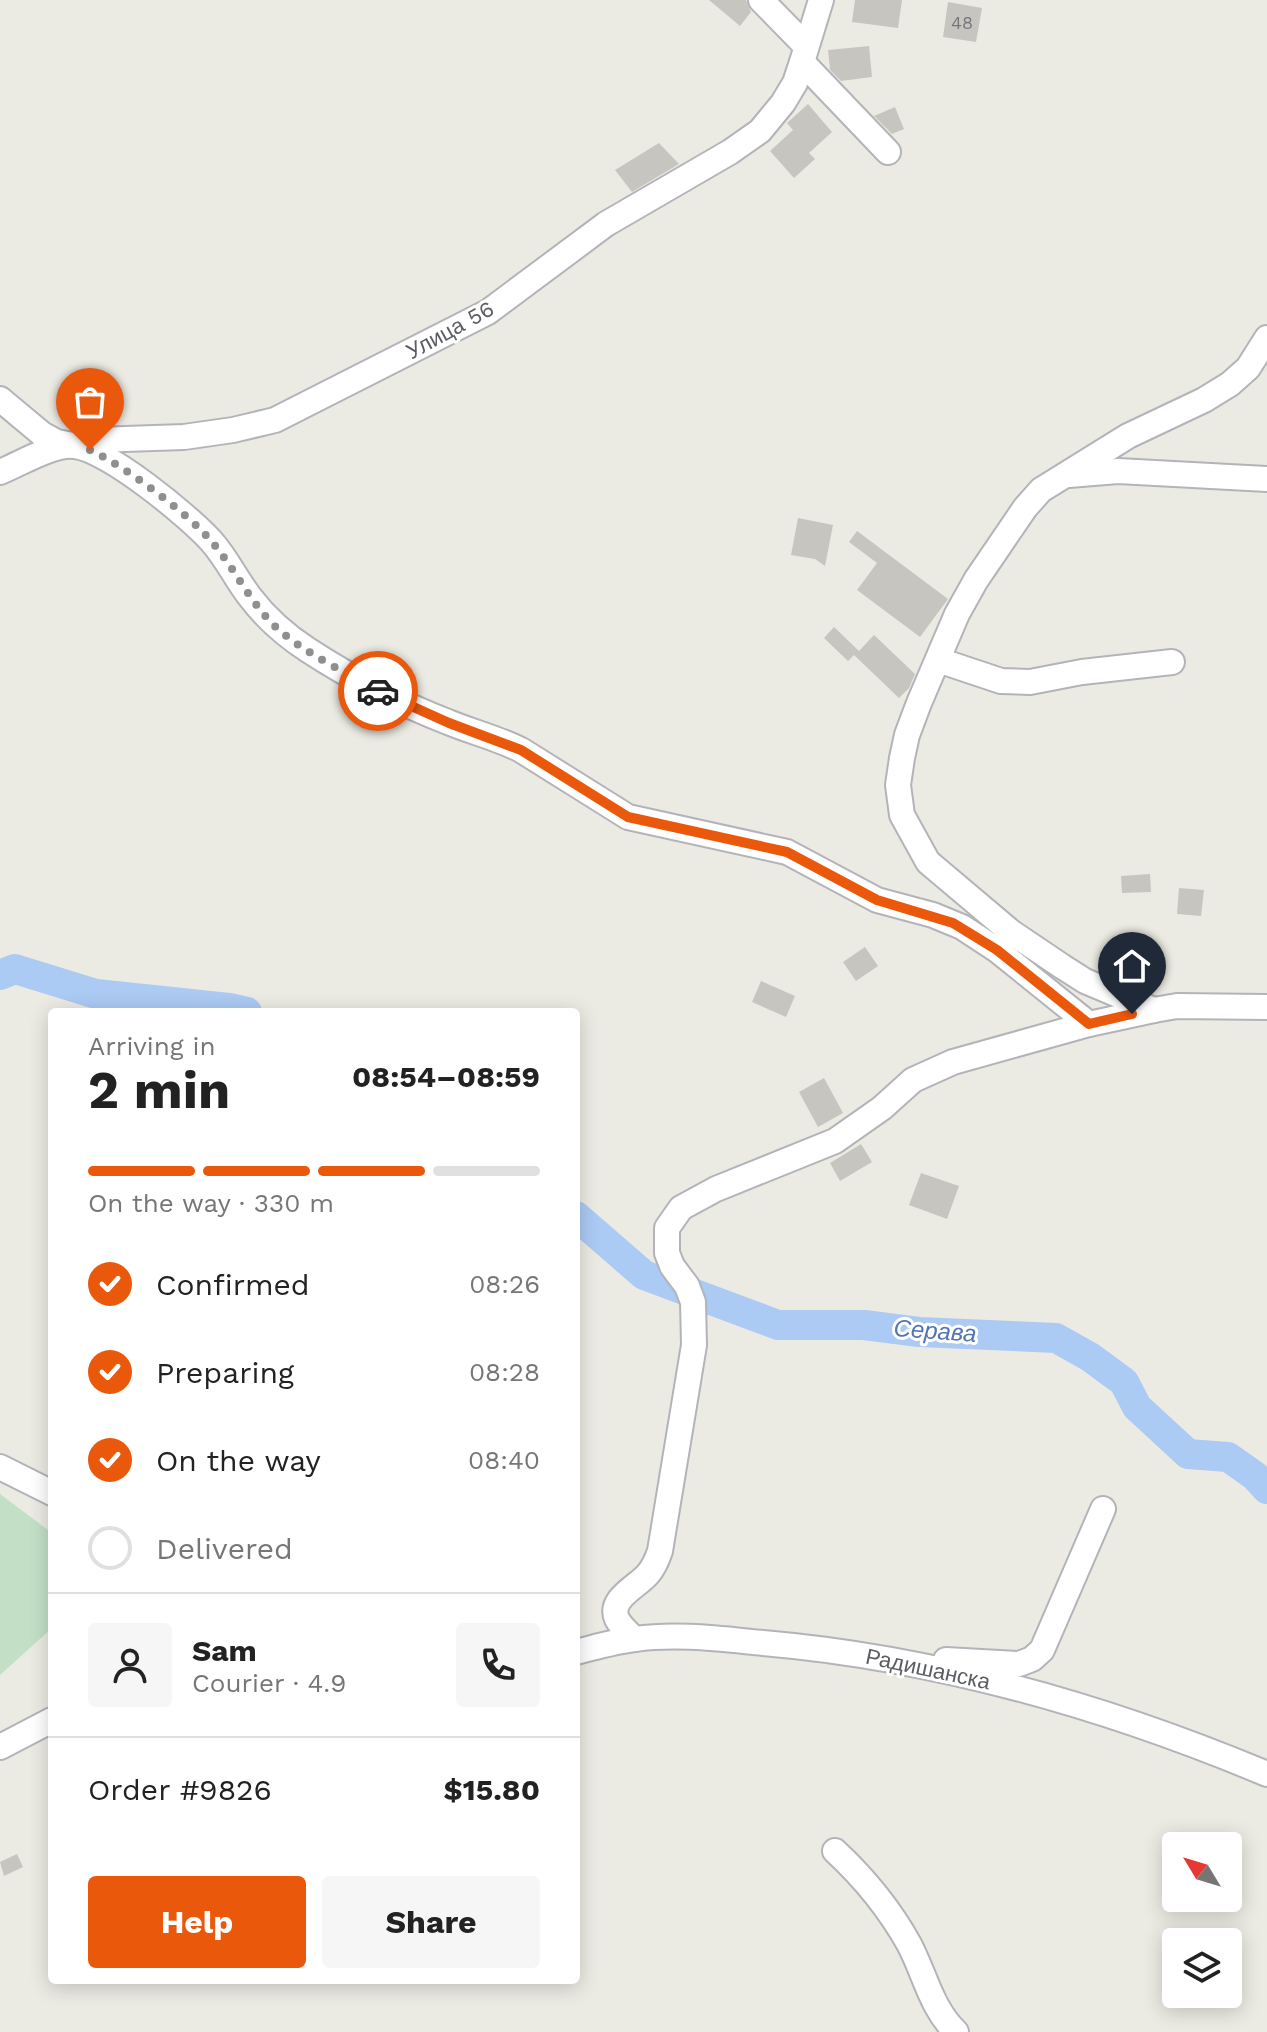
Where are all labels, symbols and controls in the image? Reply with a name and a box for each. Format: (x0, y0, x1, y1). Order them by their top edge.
house number: 48 (951, 12, 973, 33)
street label: Улица 56 (402, 296, 498, 364)
pin (56, 368, 124, 450)
icon: bag (68, 380, 112, 424)
courier (338, 651, 418, 731)
icon: car (356, 669, 400, 713)
pin (1098, 932, 1166, 1014)
icon: home (1110, 944, 1154, 988)
text: Arriving in (88, 1031, 216, 1061)
text: 08:54–08:59 (352, 1059, 540, 1094)
text: 2 min (88, 1060, 230, 1121)
text: On the way · 330 m (88, 1188, 334, 1218)
icon: check (88, 1262, 132, 1306)
text: Confirmed (156, 1267, 310, 1302)
text: 08:26 (469, 1269, 540, 1299)
water label: Серава (893, 1314, 977, 1348)
icon: check (88, 1350, 132, 1394)
text: Preparing (156, 1355, 294, 1390)
text: 08:28 (469, 1357, 540, 1387)
icon: check (88, 1438, 132, 1482)
text: On the way (156, 1443, 321, 1478)
text: 08:40 (468, 1445, 540, 1475)
text: Delivered (156, 1531, 293, 1566)
button: person (88, 1623, 172, 1707)
button: phone (456, 1623, 540, 1707)
text: Sam (192, 1633, 257, 1668)
street label: Радишанска (863, 1644, 993, 1695)
text: Courier · 4.9 (192, 1668, 346, 1698)
text: Order #9826 (88, 1772, 272, 1807)
text: $15.80 (444, 1772, 540, 1807)
north arrow (1162, 1832, 1242, 1912)
map controls (1162, 1832, 1242, 2008)
button: Help (88, 1876, 306, 1968)
button: Share (322, 1876, 540, 1968)
button: layers (1162, 1928, 1242, 2008)

